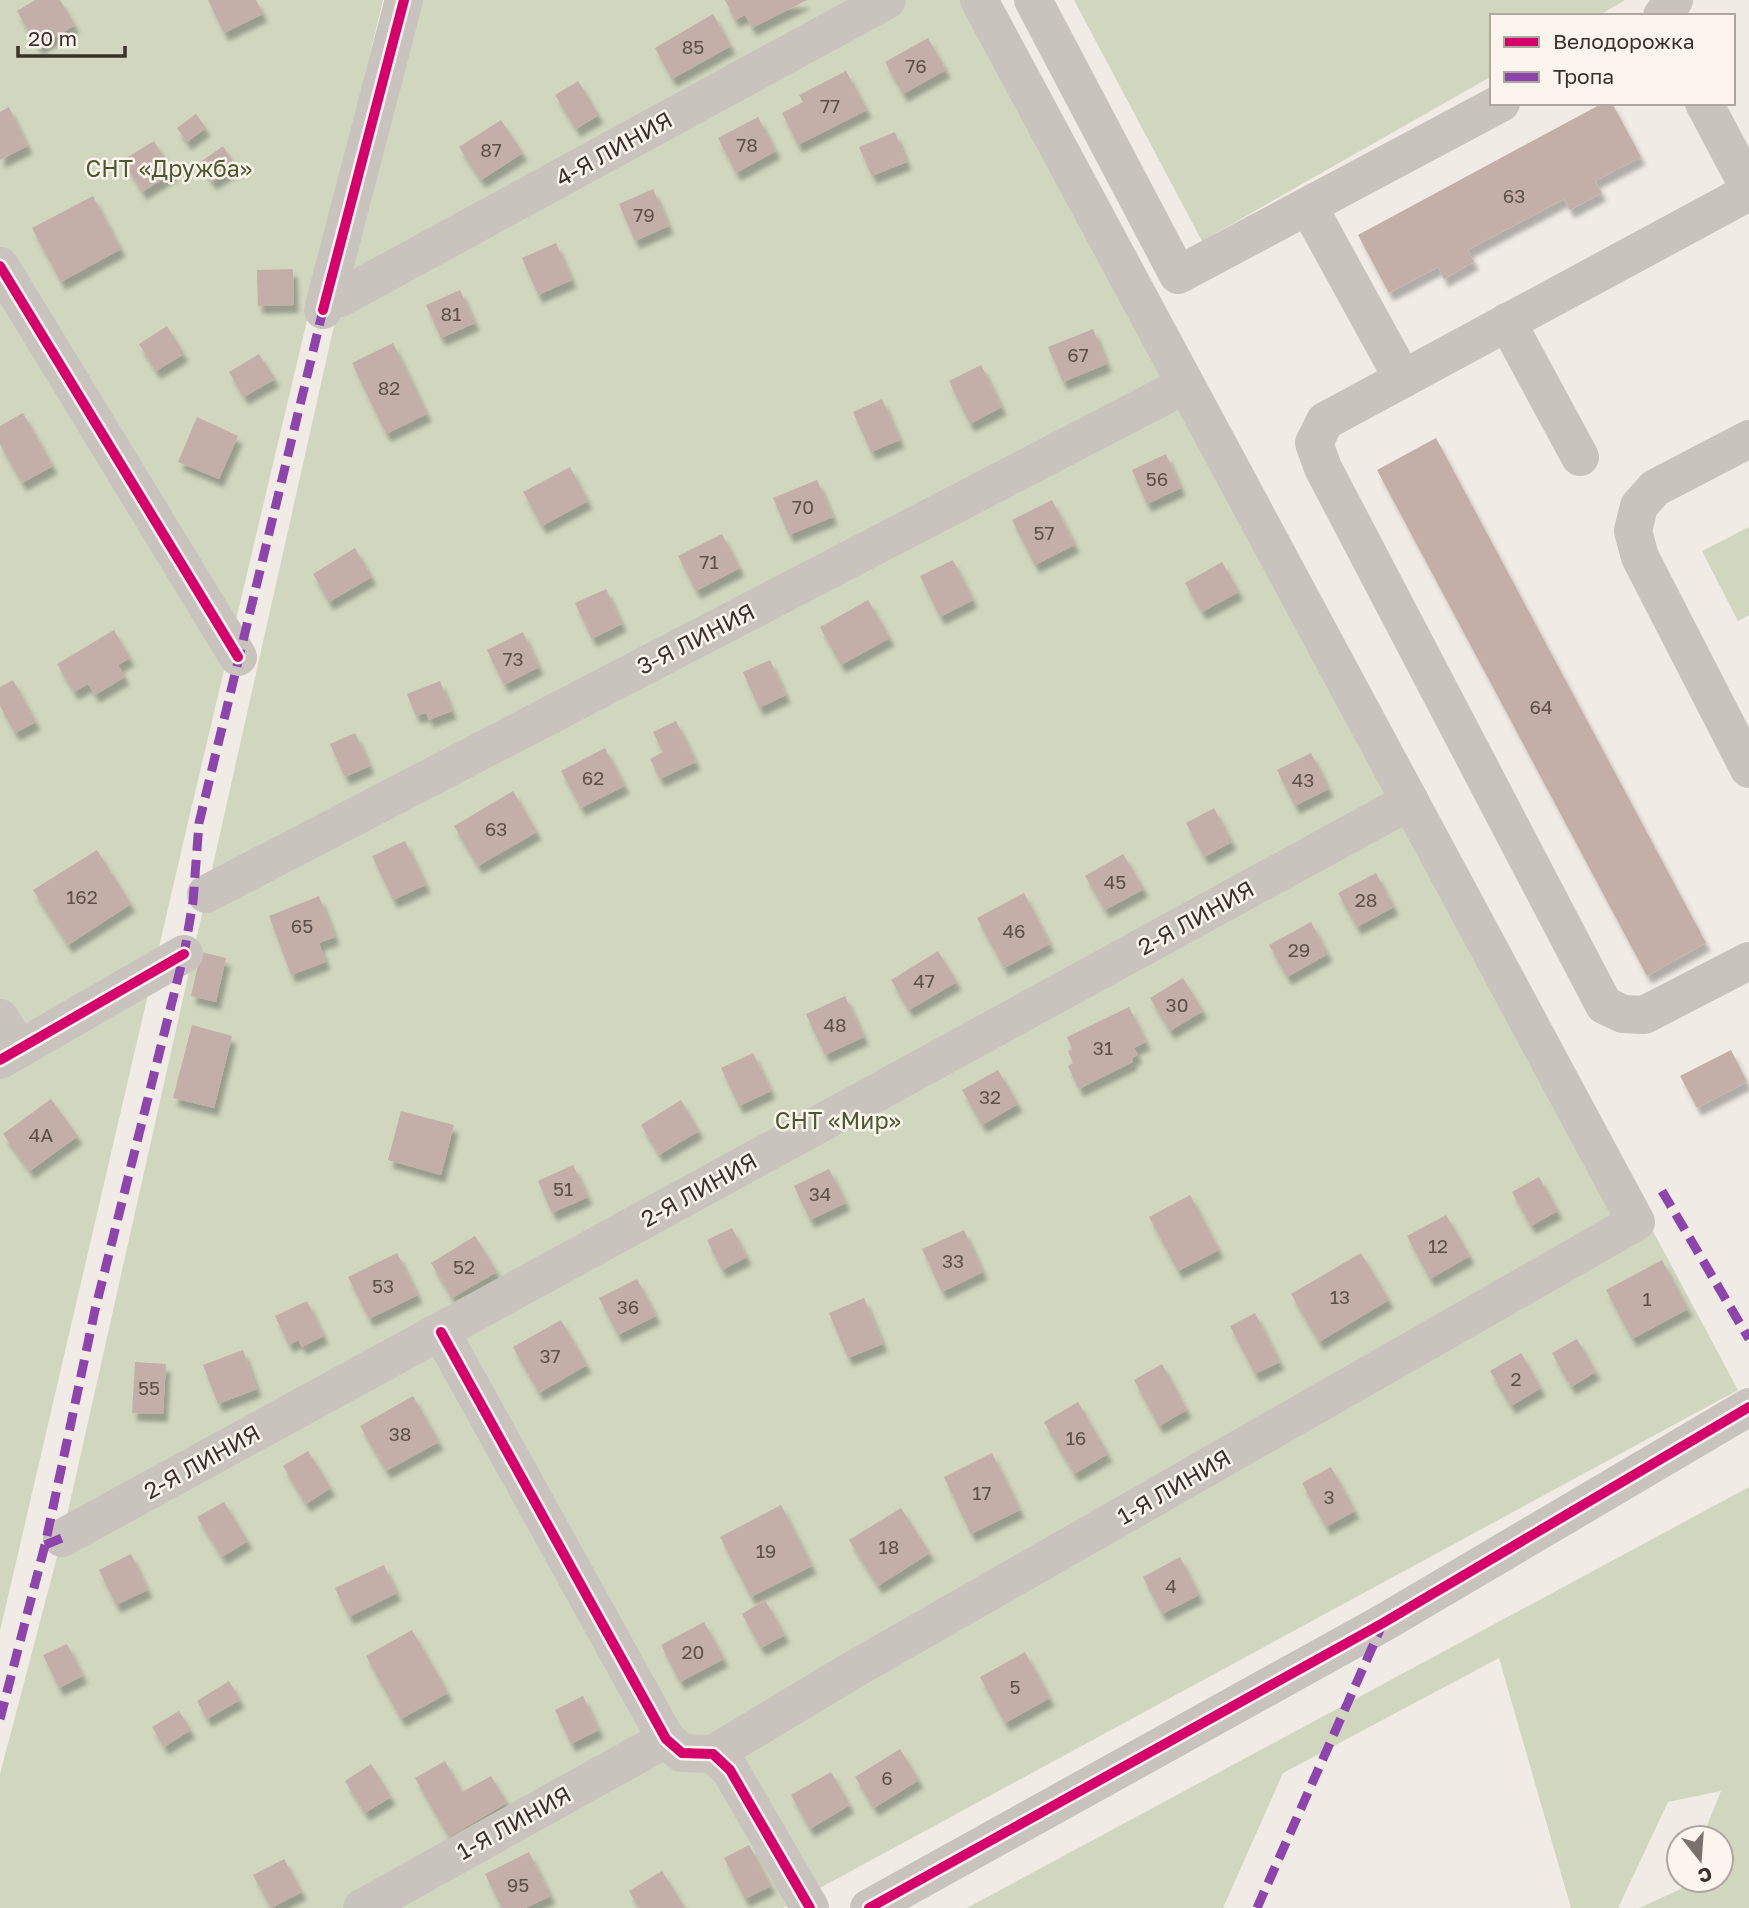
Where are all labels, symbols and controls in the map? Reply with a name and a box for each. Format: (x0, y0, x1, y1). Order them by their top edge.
scale bar (18, 14, 124, 58)
legend (1490, 14, 1735, 105)
text: 20 m (28, 25, 77, 51)
text: Велодорожка (1553, 28, 1695, 54)
house number: 85 (682, 35, 704, 58)
house number: 76 (905, 54, 927, 77)
text: Тропа (1553, 63, 1614, 89)
house number: 77 (820, 94, 840, 117)
street label: 4-Я ЛИНИЯ (550, 105, 677, 192)
house number: 78 (736, 133, 758, 156)
house number: 87 (480, 138, 502, 161)
park label: СНТ «Дружба» (86, 154, 252, 182)
house number: 63 (1503, 184, 1525, 207)
house number: 79 (633, 203, 655, 226)
house number: 81 (441, 302, 461, 325)
house number: 67 (1067, 343, 1089, 366)
house number: 82 (378, 376, 400, 399)
house number: 56 (1146, 467, 1168, 490)
house number: 70 (792, 495, 814, 518)
house number: 57 (1033, 521, 1055, 544)
house number: 71 (699, 550, 719, 573)
street label: 3-Я ЛИНИЯ (632, 597, 759, 680)
house number: 73 (502, 647, 524, 670)
house number: 64 (1529, 695, 1553, 718)
house number: 62 (582, 766, 604, 789)
house number: 43 (1292, 768, 1314, 791)
house number: 63 (485, 817, 507, 840)
house number: 45 (1104, 870, 1126, 893)
street label: 2-Я ЛИНИЯ (1133, 874, 1258, 960)
house number: 162 (66, 885, 98, 908)
house number: 28 (1355, 888, 1377, 911)
house number: 65 (291, 914, 313, 937)
house number: 46 (1002, 919, 1026, 942)
house number: 29 (1288, 938, 1310, 961)
house number: 47 (913, 969, 935, 992)
house number: 30 (1166, 993, 1188, 1016)
house number: 48 (823, 1013, 847, 1036)
house number: 31 (1093, 1036, 1113, 1059)
house number: 32 (979, 1085, 1001, 1108)
park label: СНТ «Мир» (775, 1106, 901, 1134)
house number: 4А (29, 1123, 53, 1146)
street label: 2-Я ЛИНИЯ (636, 1146, 761, 1232)
house number: 51 (553, 1177, 573, 1200)
house number: 34 (809, 1182, 831, 1205)
house number: 12 (1428, 1234, 1448, 1257)
house number: 33 (942, 1249, 964, 1272)
house number: 52 (453, 1255, 475, 1278)
house number: 53 (372, 1274, 394, 1297)
house number: 13 (1330, 1285, 1350, 1308)
house number: 1 (1642, 1287, 1652, 1310)
house number: 36 (617, 1295, 639, 1318)
house number: 37 (539, 1344, 561, 1367)
house number: 2 (1510, 1367, 1522, 1390)
house number: 55 (138, 1376, 160, 1399)
street label: 2-Я ЛИНИЯ (139, 1418, 264, 1504)
house number: 38 (389, 1422, 411, 1445)
house number: 16 (1066, 1426, 1086, 1449)
street label: 1-Я ЛИНИЯ (1112, 1442, 1235, 1530)
house number: 17 (972, 1481, 992, 1504)
house number: 3 (1323, 1485, 1335, 1508)
house number: 18 (879, 1535, 899, 1558)
house number: 19 (756, 1539, 776, 1562)
house number: 4 (1165, 1574, 1177, 1597)
house number: 20 (682, 1640, 704, 1663)
house number: 5 (1009, 1675, 1021, 1698)
house number: 6 (881, 1766, 893, 1789)
street label: 1-Я ЛИНИЯ (452, 1779, 575, 1865)
north arrow (1665, 1824, 1735, 1894)
text: С (1695, 1863, 1715, 1889)
house number: 95 (507, 1873, 529, 1896)

